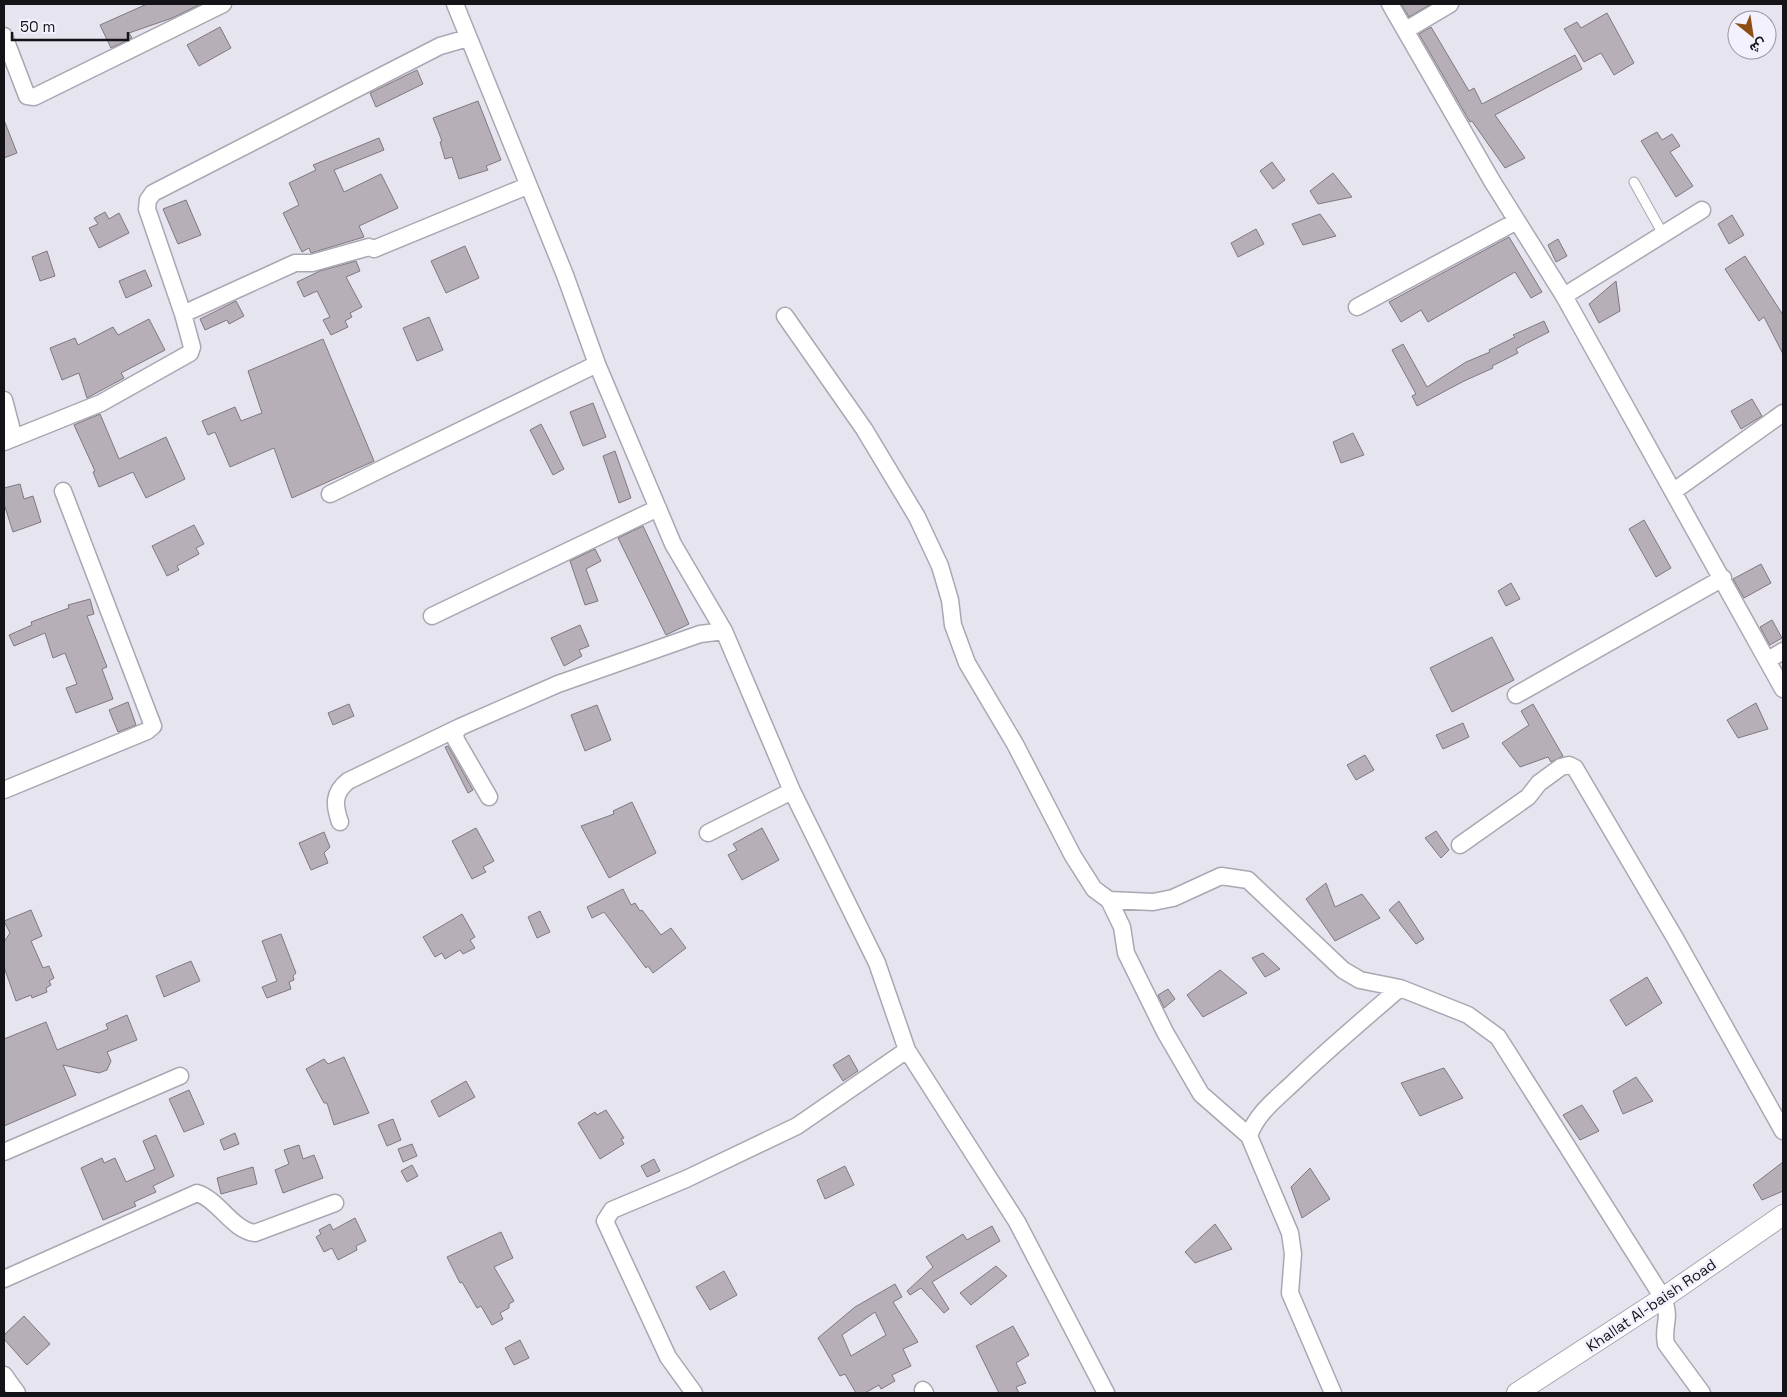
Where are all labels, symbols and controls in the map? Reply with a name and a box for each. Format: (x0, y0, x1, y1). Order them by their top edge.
scale bar (12, 10, 129, 42)
north arrow (1727, 10, 1777, 60)
text: 50 m (20, 17, 55, 36)
text: ش (1747, 34, 1770, 58)
street label: Khallat Al-baish Road (1582, 1254, 1720, 1356)

